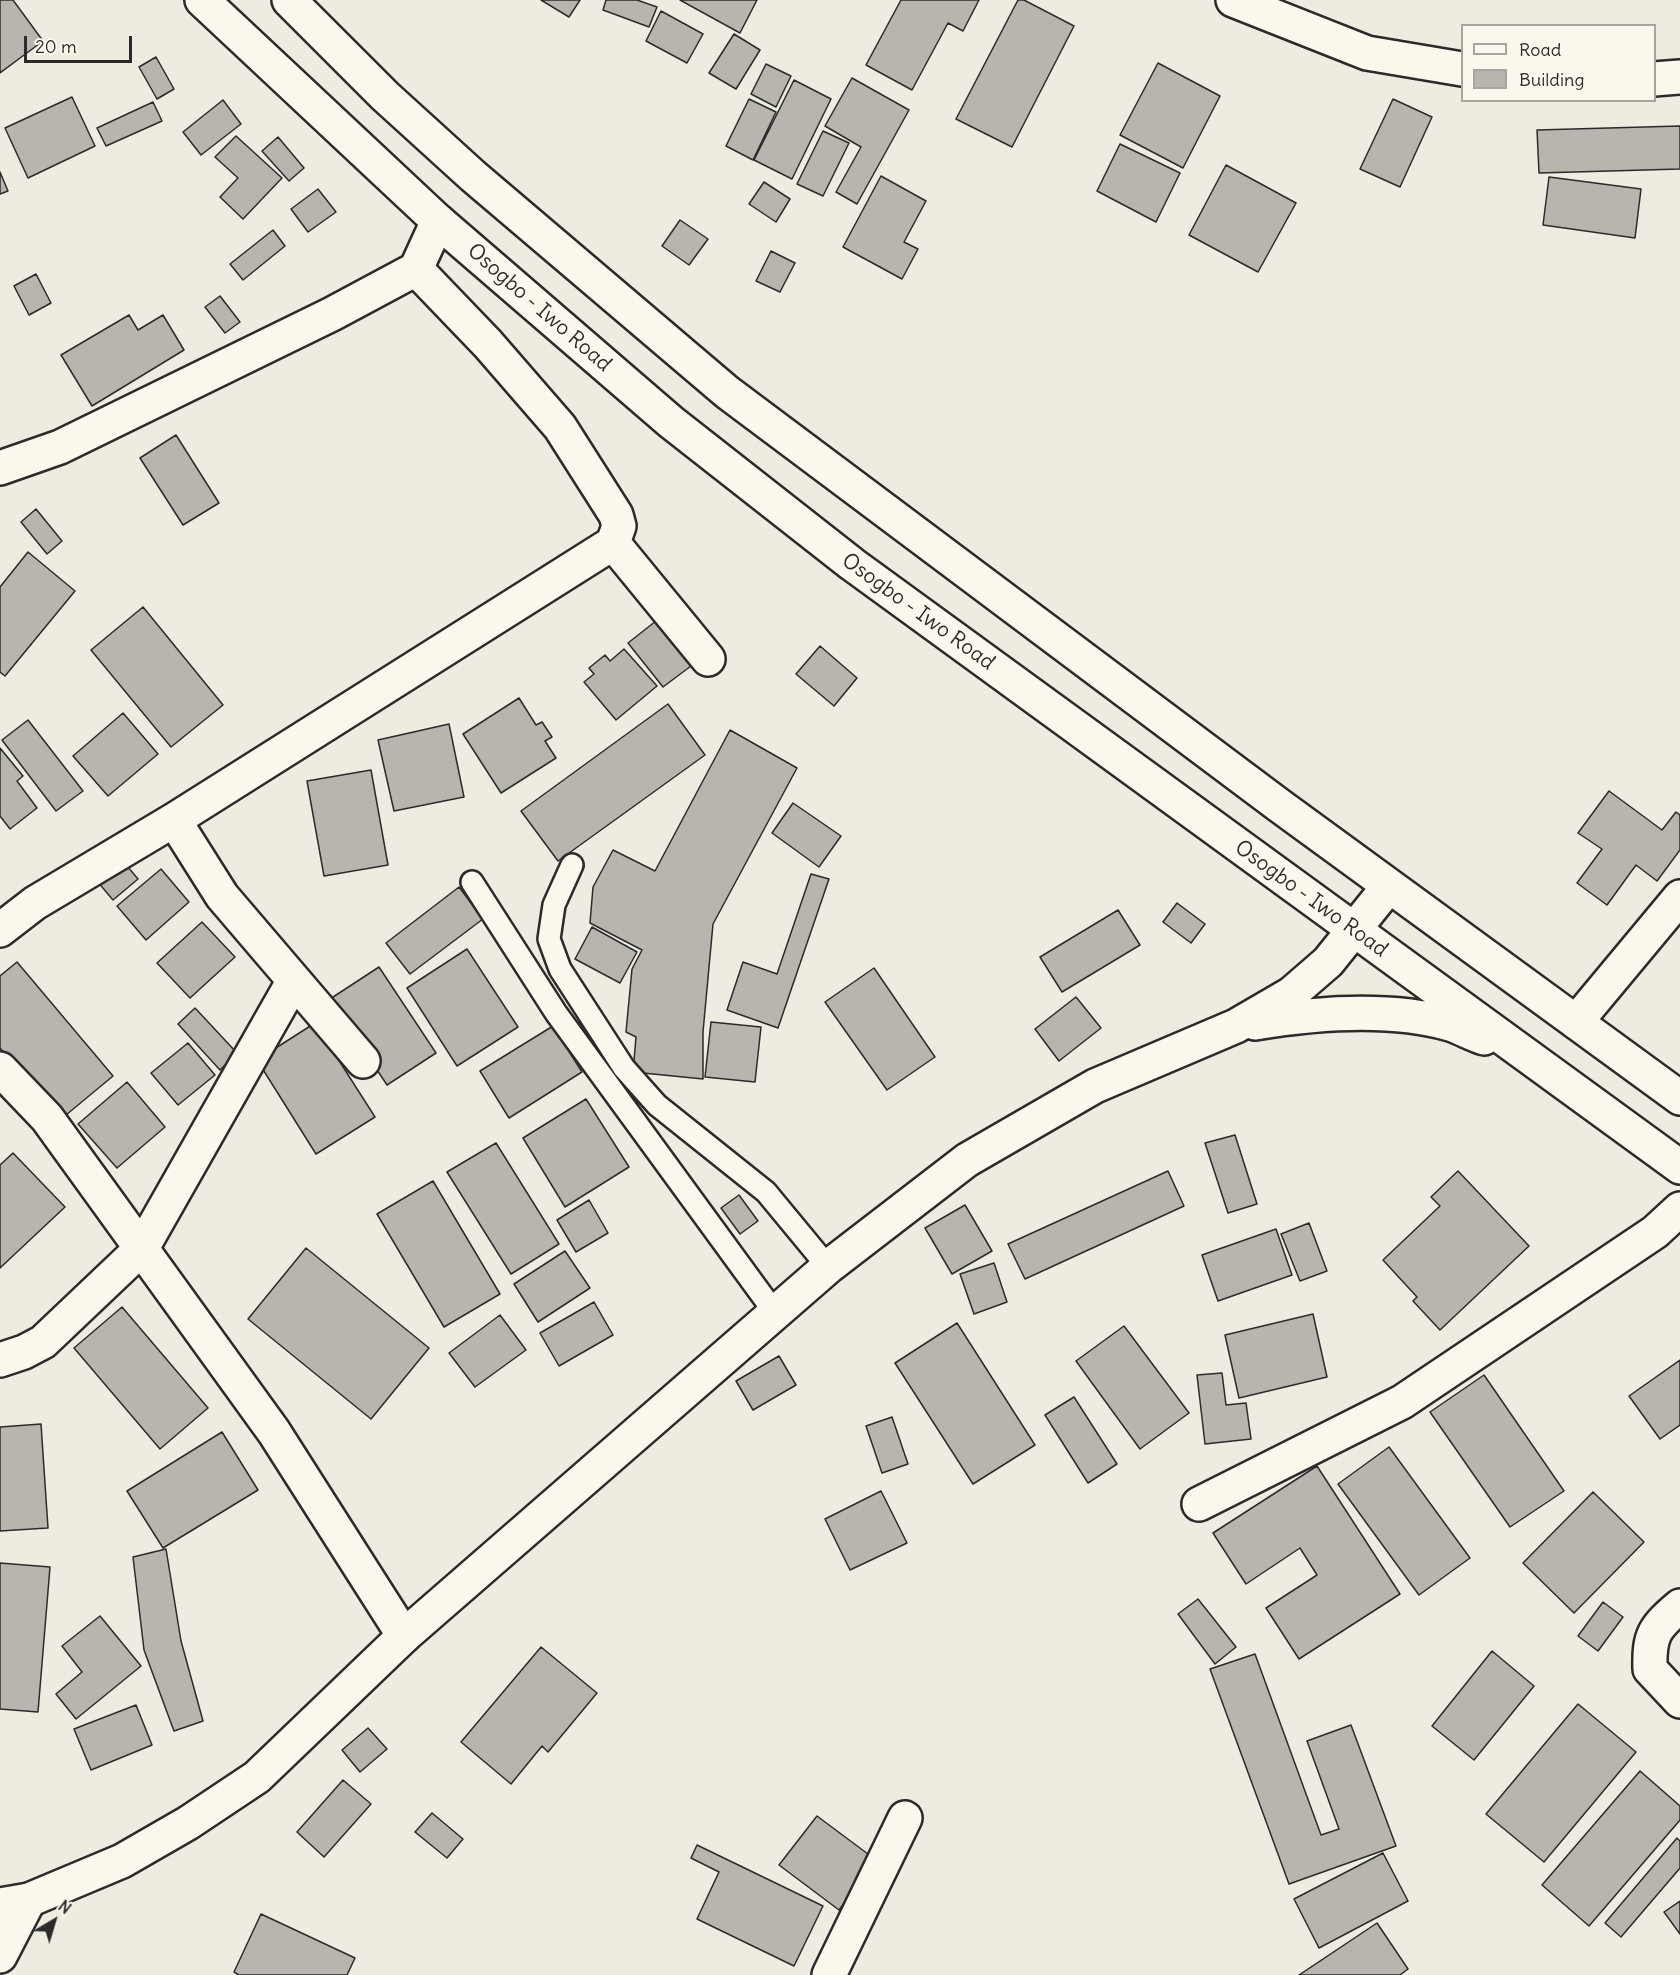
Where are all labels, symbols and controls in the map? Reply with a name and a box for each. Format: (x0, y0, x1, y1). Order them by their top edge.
scale bar (27, 24, 135, 62)
legend (1461, 24, 1656, 102)
text: 20 m (35, 35, 77, 58)
text: Road (1519, 38, 1561, 61)
text: Building (1519, 68, 1584, 91)
street label: Osogbo - Iwo Road (462, 239, 616, 377)
street label: Osogbo - Iwo Road (837, 548, 999, 676)
street label: Osogbo - Iwo Road (1230, 835, 1392, 963)
north arrow (24, 1891, 84, 1951)
text: N (55, 1896, 76, 1918)

